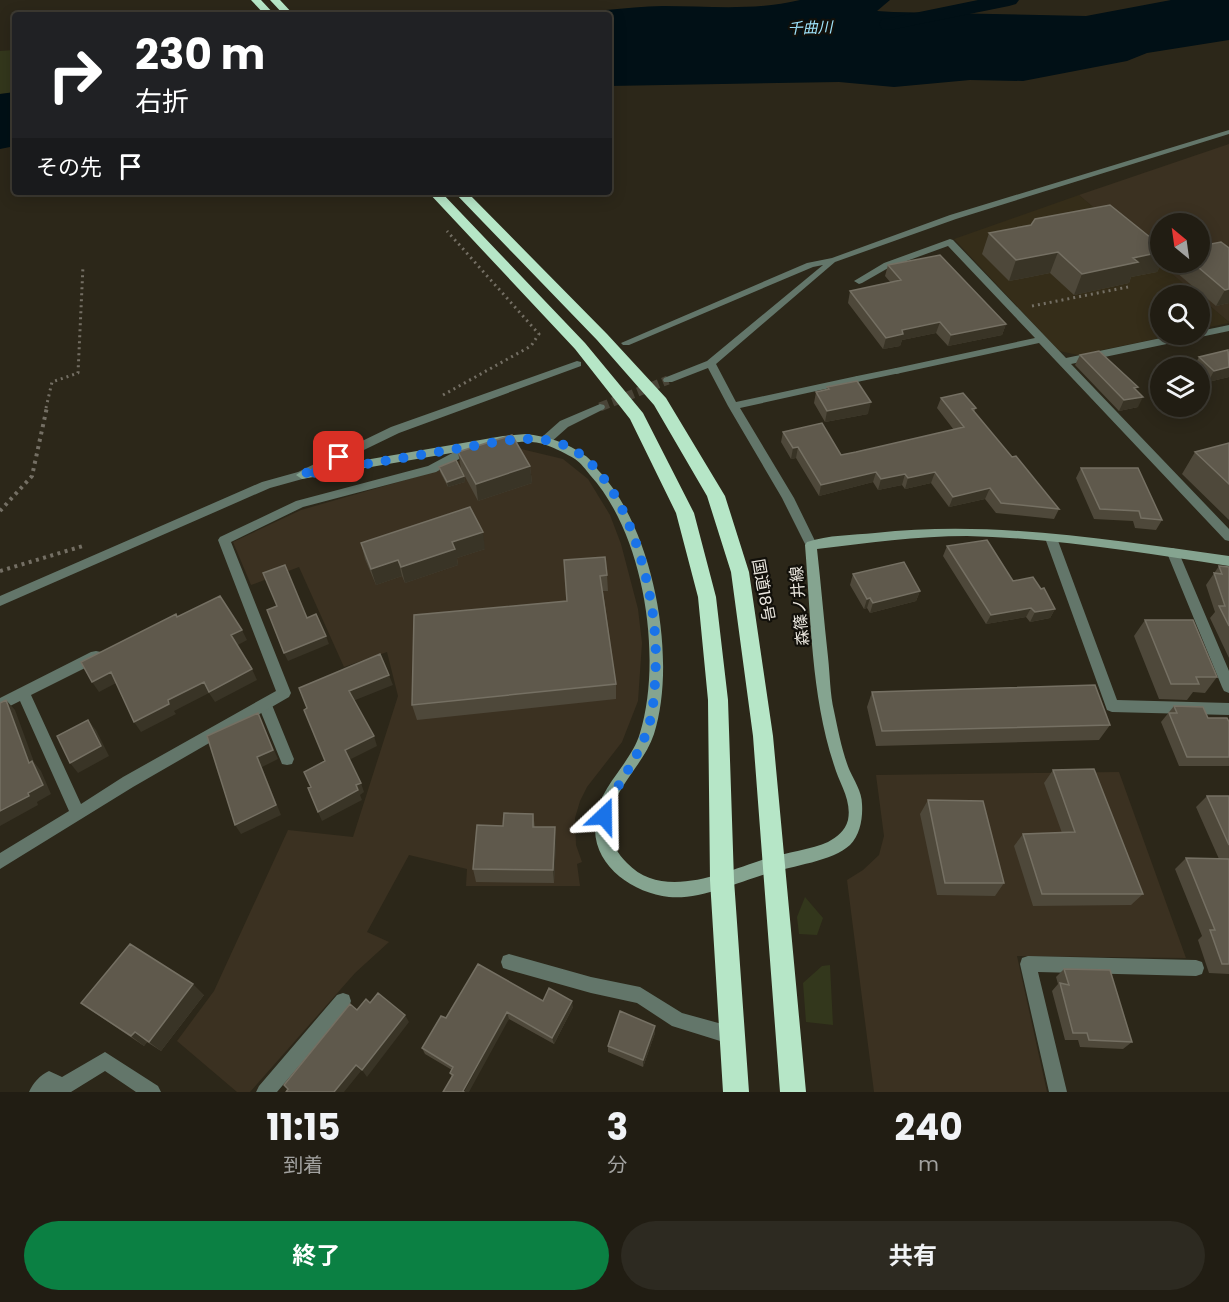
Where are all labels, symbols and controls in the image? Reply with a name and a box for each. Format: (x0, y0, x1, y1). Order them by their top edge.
water label: 千曲川 (787, 16, 835, 39)
text: 230 m (135, 25, 265, 84)
icon: right (36, 36, 114, 114)
text: 右折 (135, 83, 189, 120)
icon: arrive (114, 150, 147, 183)
text: その先 (36, 152, 102, 183)
north arrow (1150, 213, 1210, 273)
map controls (1150, 213, 1210, 417)
button: search (1150, 285, 1210, 345)
button: layers (1150, 357, 1210, 417)
pin (313, 431, 364, 482)
icon: arrive (322, 440, 355, 473)
street label: 国道18号 (747, 557, 780, 623)
street label: 森篠ノ井線 (785, 565, 814, 647)
position arrow (572, 784, 636, 848)
text: 11:15 (266, 1102, 340, 1153)
text: 3 (607, 1102, 628, 1153)
text: 240 (894, 1102, 963, 1153)
text: m (918, 1150, 939, 1178)
text: 到着 (283, 1151, 323, 1179)
text: 分 (607, 1151, 627, 1179)
button: 終了 (24, 1221, 609, 1290)
button: 共有 (621, 1221, 1205, 1290)

